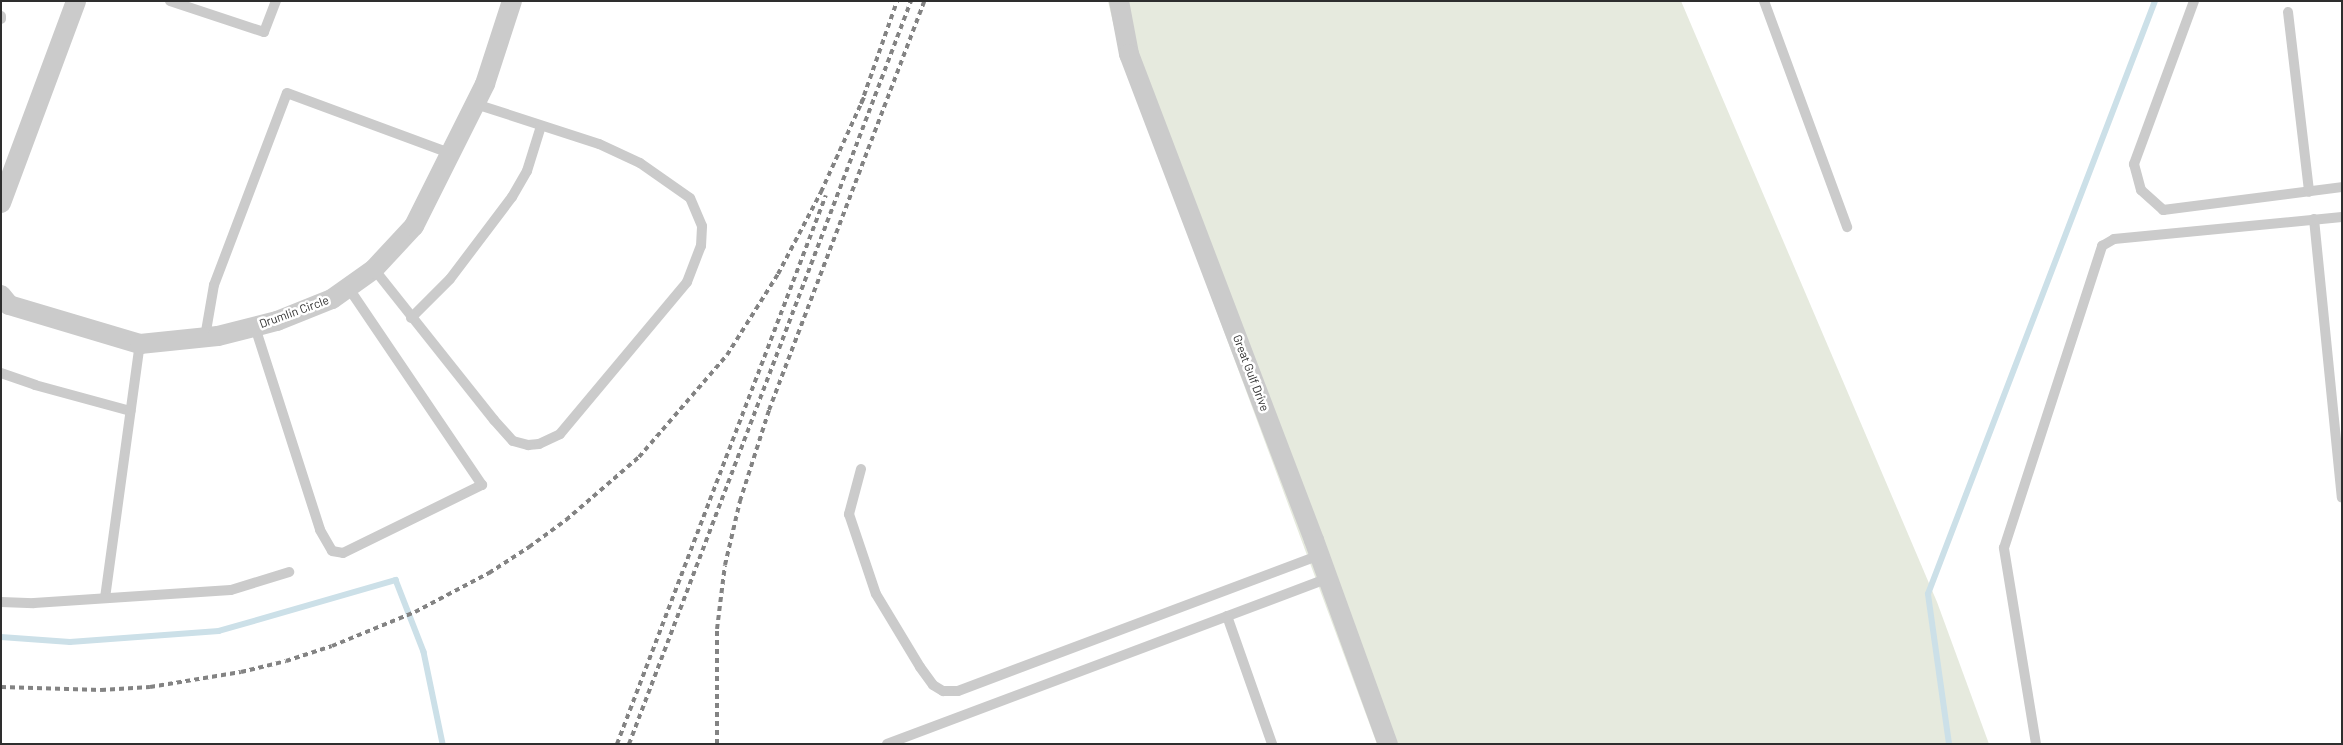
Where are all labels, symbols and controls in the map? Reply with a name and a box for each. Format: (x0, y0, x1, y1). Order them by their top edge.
street label: Drumlin Circle (257, 293, 331, 331)
street label: Great Gulf Drive (1230, 333, 1272, 413)

